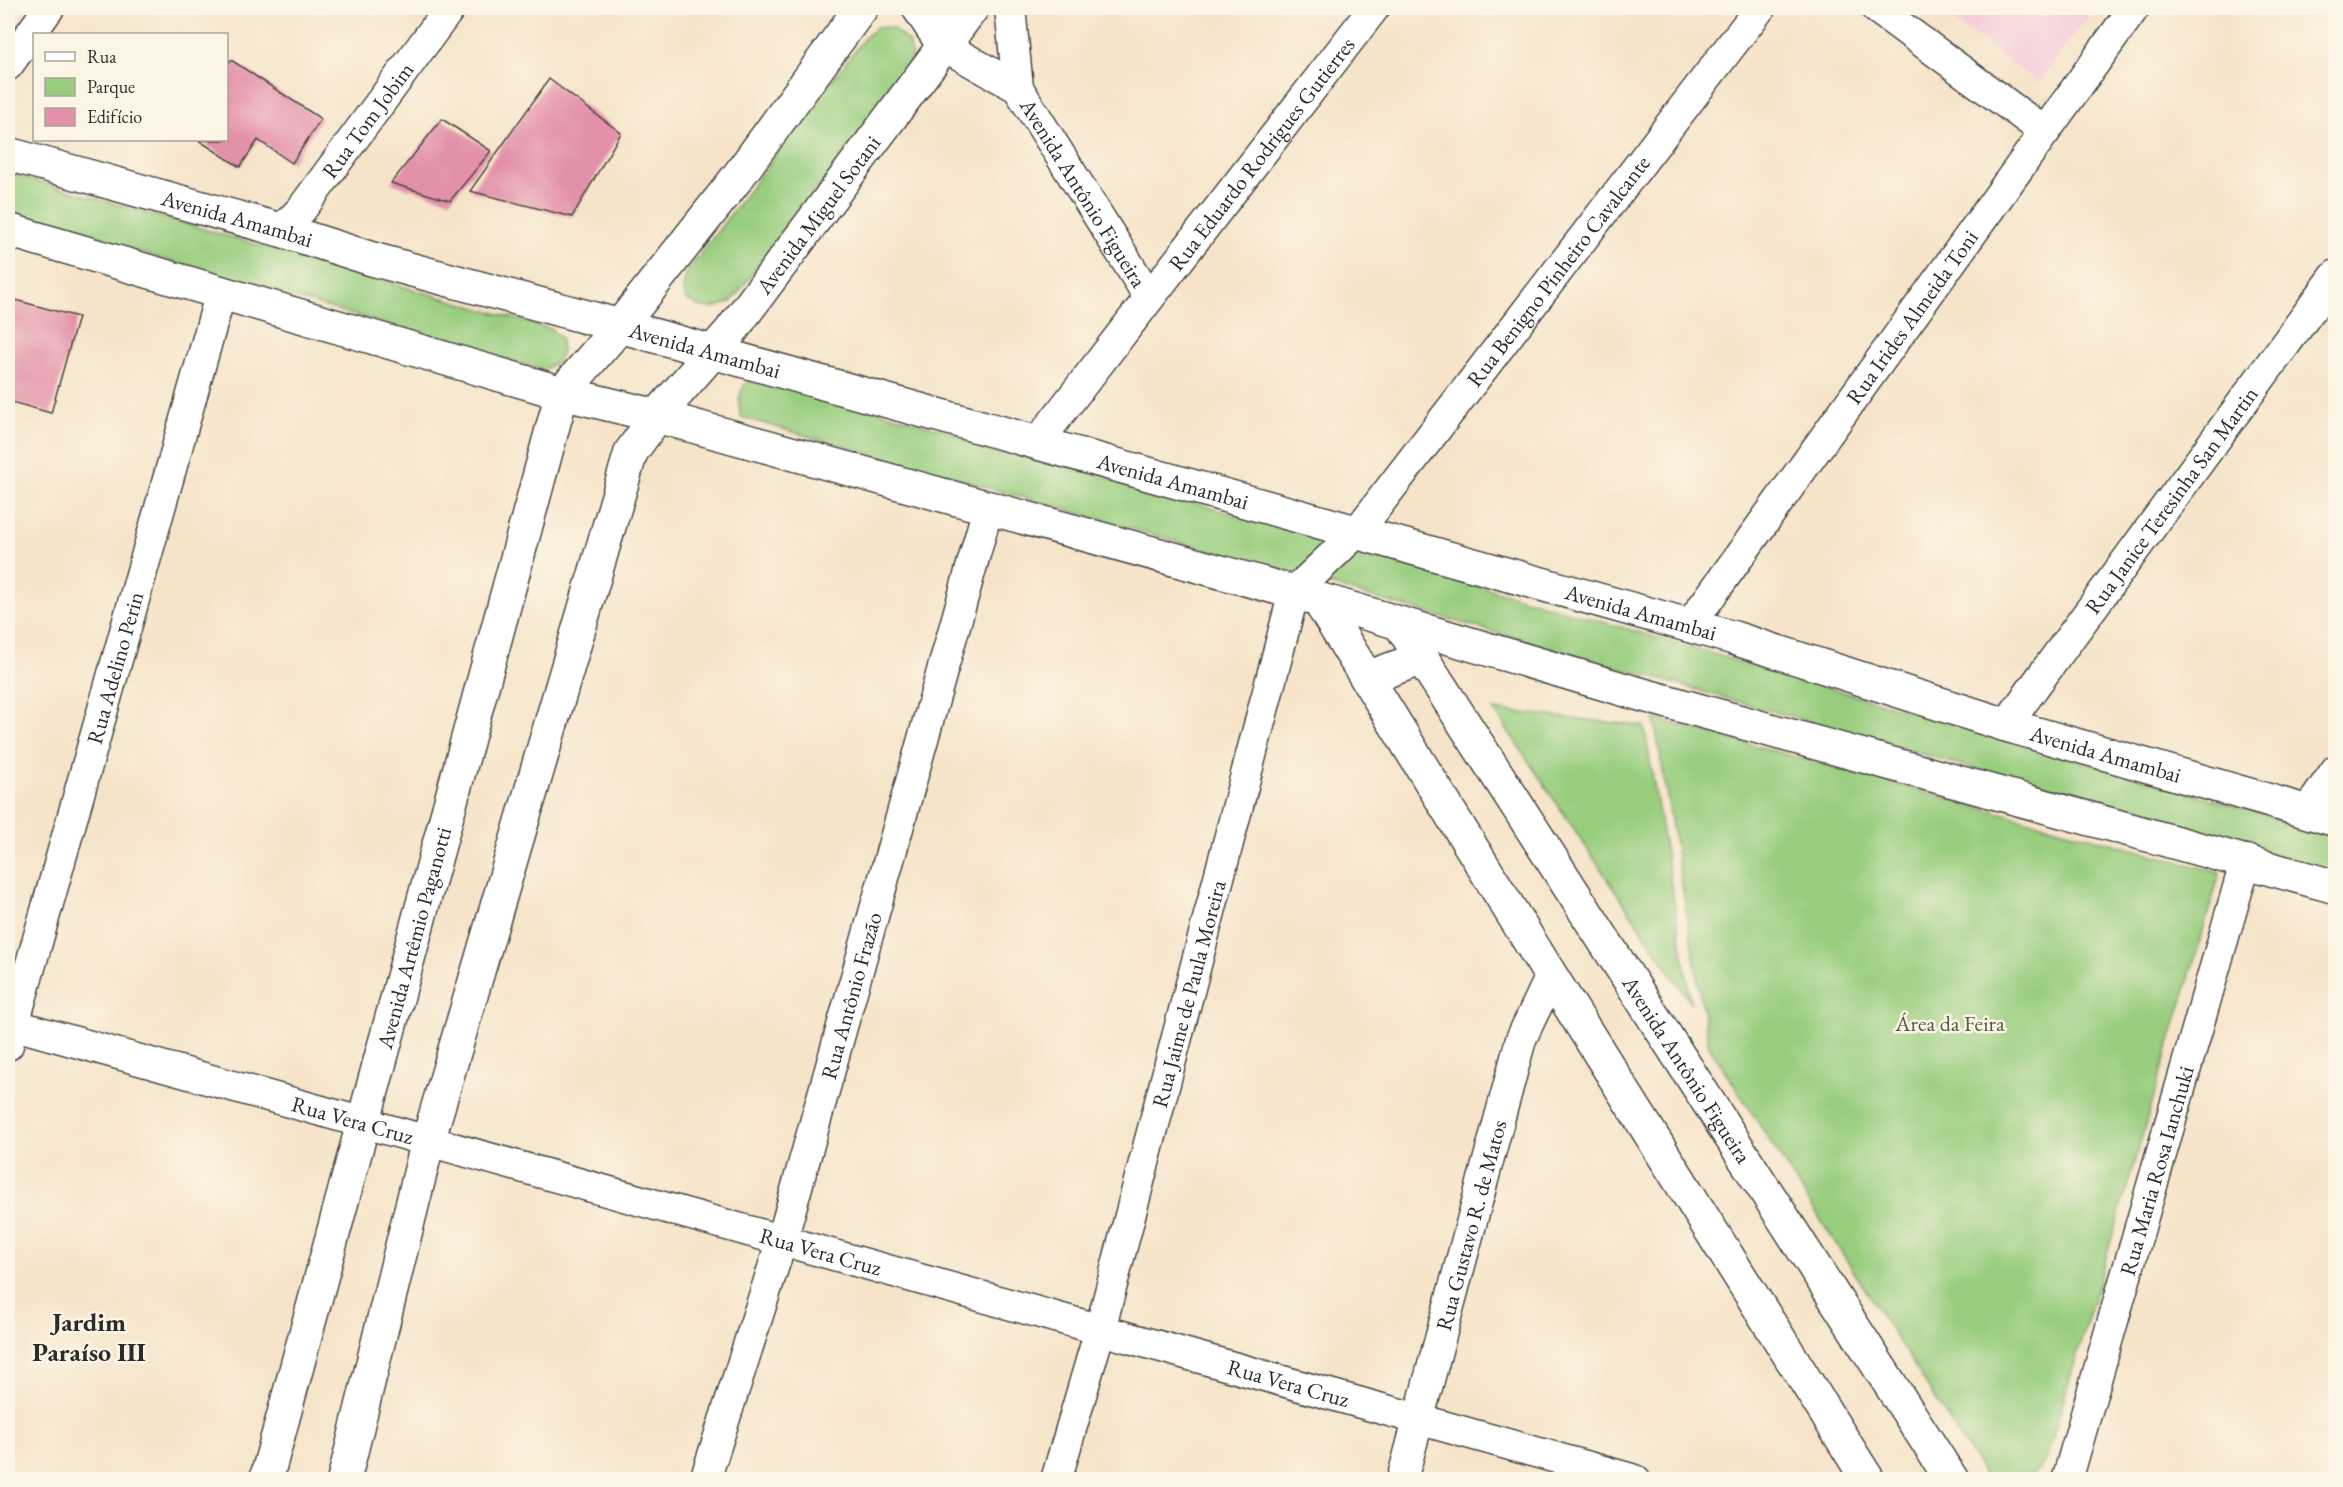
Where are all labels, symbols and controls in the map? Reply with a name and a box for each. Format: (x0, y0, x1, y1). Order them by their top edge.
street label: Rua Eduardo Rodrigues Gutierres (1161, 31, 1361, 277)
legend (33, 33, 228, 141)
text: Rua (87, 45, 117, 68)
street label: Rua Tom Jobim (315, 56, 420, 184)
text: Parque (87, 75, 135, 98)
street label: Avenida Antônio Figueira (1013, 92, 1154, 293)
text: Edifício (87, 105, 142, 128)
street label: Avenida Miguel Sotani (749, 129, 887, 301)
street label: Rua Benigno Pinheiro Cavalcante (1460, 149, 1656, 392)
street label: Avenida Amambai (157, 183, 317, 254)
street label: Rua Irides Almeida Toni (1839, 224, 1984, 410)
street label: Avenida Amambai (625, 315, 784, 385)
street label: Rua Janice Teresinha San Martin (2078, 380, 2264, 620)
street label: Avenida Amambai (1093, 446, 1252, 516)
street label: Avenida Amambai (1561, 577, 1720, 647)
street label: Rua Adelino Perin (79, 588, 150, 747)
street label: Avenida Amambai (2026, 718, 2185, 789)
street label: Avenida Artêmio Paganotti (369, 824, 458, 1053)
street label: Rua Jaime de Paula Moreira (1145, 877, 1232, 1111)
street label: Rua Antônio Frazão (813, 909, 888, 1082)
street label: Avenida Antônio Figueira (1616, 969, 1759, 1169)
park label: Área da Feira (1894, 1009, 2005, 1038)
street label: Rua Maria Rosa Ianchuki (2112, 1062, 2200, 1279)
street label: Rua Vera Cruz (289, 1089, 417, 1151)
street label: Rua Gustavo R. de Matos (1428, 1116, 1513, 1334)
street label: Rua Vera Cruz (756, 1220, 885, 1282)
district label: Jardim Paraíso III (32, 1305, 146, 1369)
street label: Rua Vera Cruz (1224, 1352, 1353, 1414)

